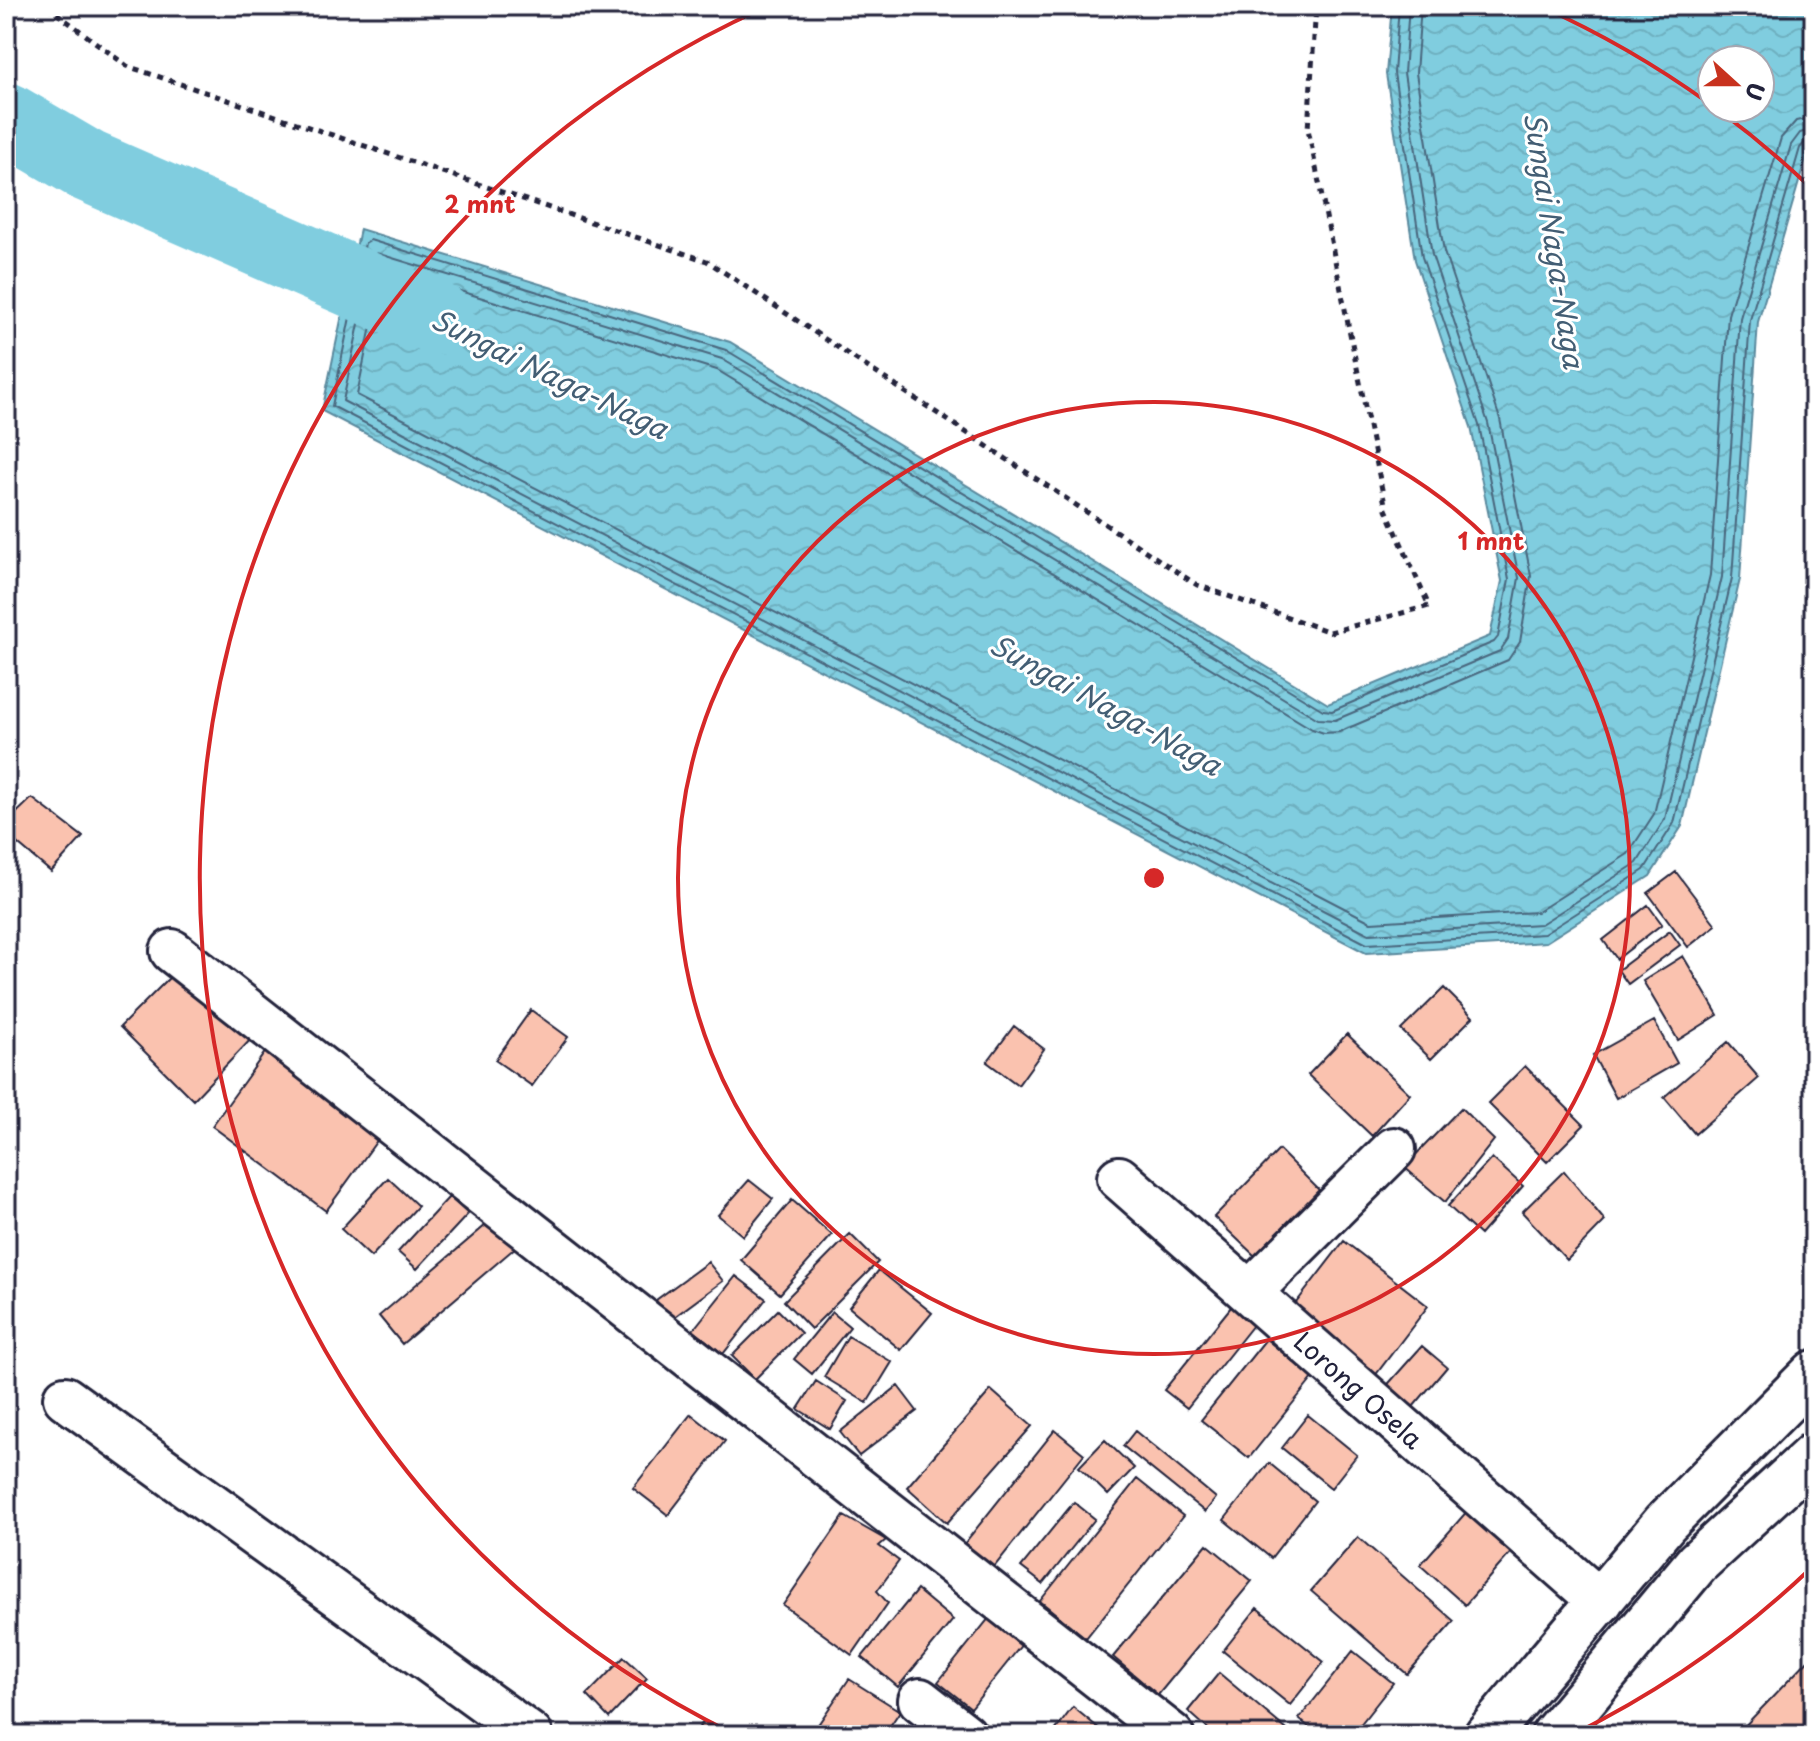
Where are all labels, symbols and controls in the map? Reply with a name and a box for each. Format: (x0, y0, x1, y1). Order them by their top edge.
north arrow (1696, 44, 1776, 124)
text: U (1738, 78, 1774, 105)
water label: Sungai Naga-Naga (1514, 109, 1597, 373)
text: 2 mnt (444, 185, 516, 221)
water label: Sungai Naga-Naga (424, 297, 677, 450)
text: 1 mnt (1458, 522, 1525, 558)
water label: Sungai Naga-Naga (982, 622, 1231, 786)
centre of rings (1140, 864, 1168, 892)
street label: Lorong Osela (1286, 1322, 1433, 1458)

